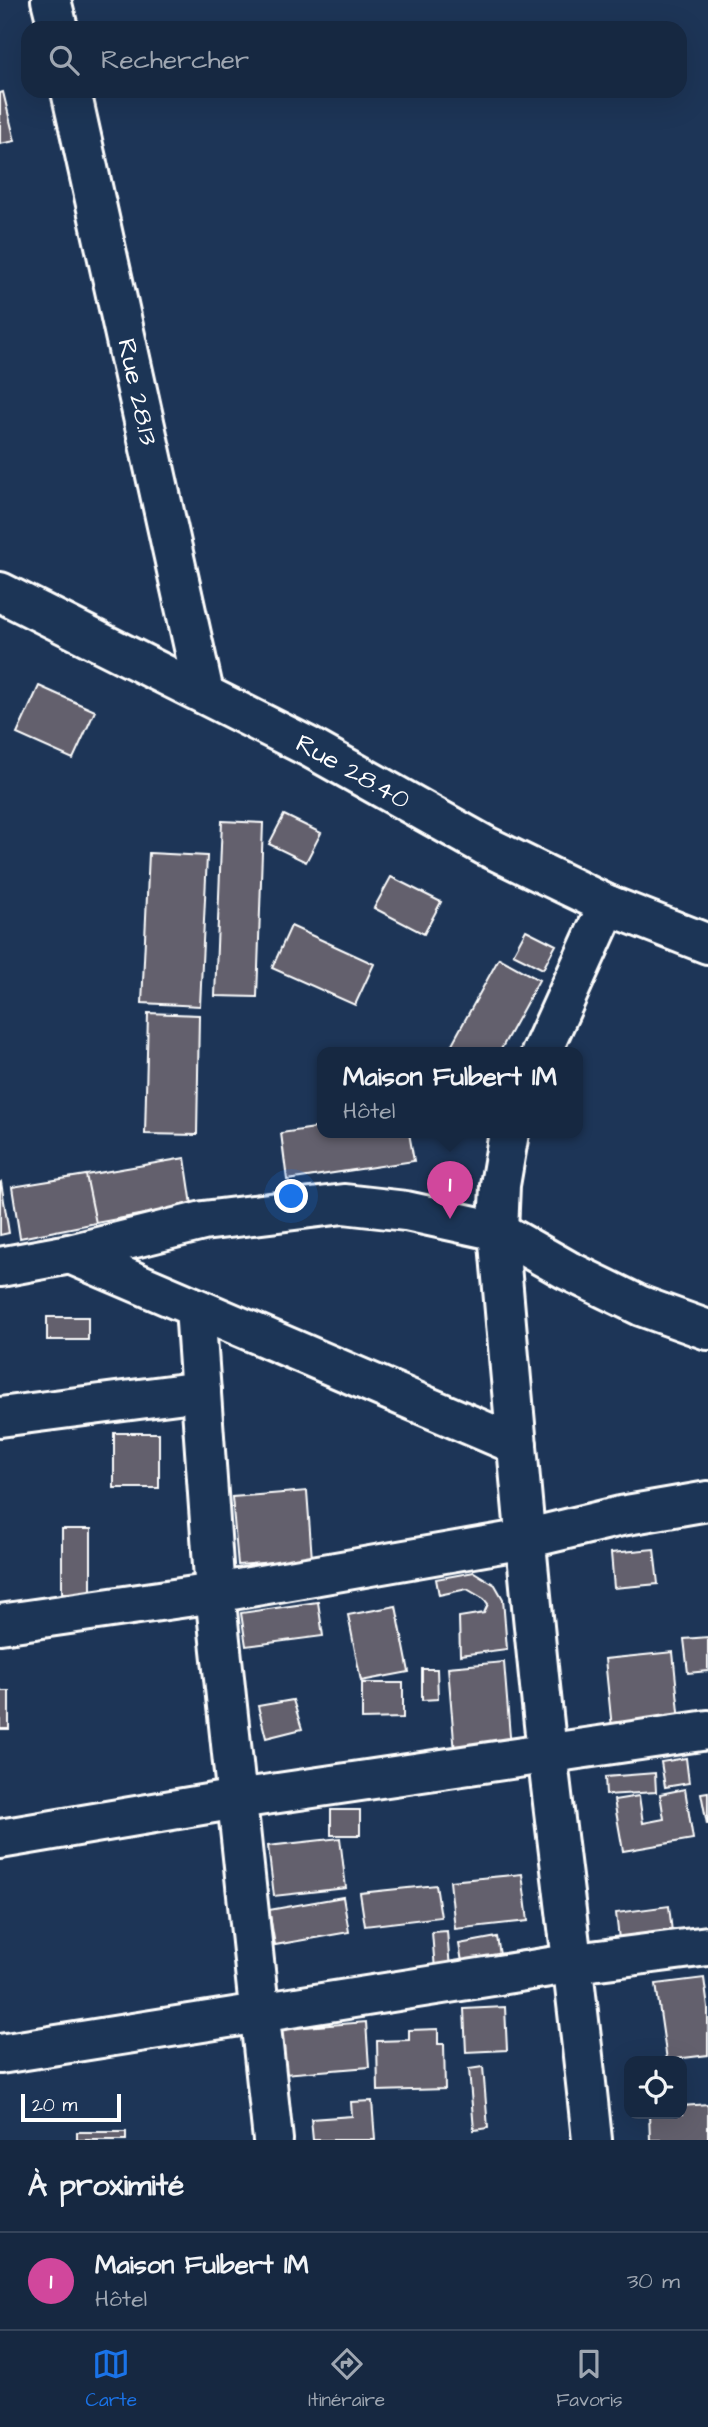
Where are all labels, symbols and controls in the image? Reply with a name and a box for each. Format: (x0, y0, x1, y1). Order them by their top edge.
search box (21, 21, 687, 98)
icon: search (45, 41, 83, 79)
text: Rechercher (101, 42, 249, 78)
street label: Rue 28.13 (108, 335, 167, 448)
street label: Rue 28.40 (290, 725, 417, 818)
popup (317, 1047, 583, 1138)
text: Maison Fulbert 1M (343, 1059, 557, 1095)
text: Hôtel (343, 1095, 395, 1127)
pin: 1 (427, 1161, 473, 1219)
your location (274, 1179, 308, 1213)
map controls (624, 2056, 687, 2119)
button: locate (624, 2056, 687, 2119)
scale bar (21, 2091, 121, 2123)
text: 20 m (32, 2092, 77, 2119)
text: À proximité (28, 2165, 184, 2207)
text: Maison Fulbert 1M (95, 2247, 309, 2283)
text: 1 (50, 2265, 52, 2297)
text: 30 m (627, 2265, 680, 2297)
text: Hôtel (95, 2283, 147, 2315)
tab: Carte (86, 2345, 137, 2414)
tab: Itinéraire (308, 2345, 385, 2414)
tab: Favoris (556, 2345, 622, 2414)

